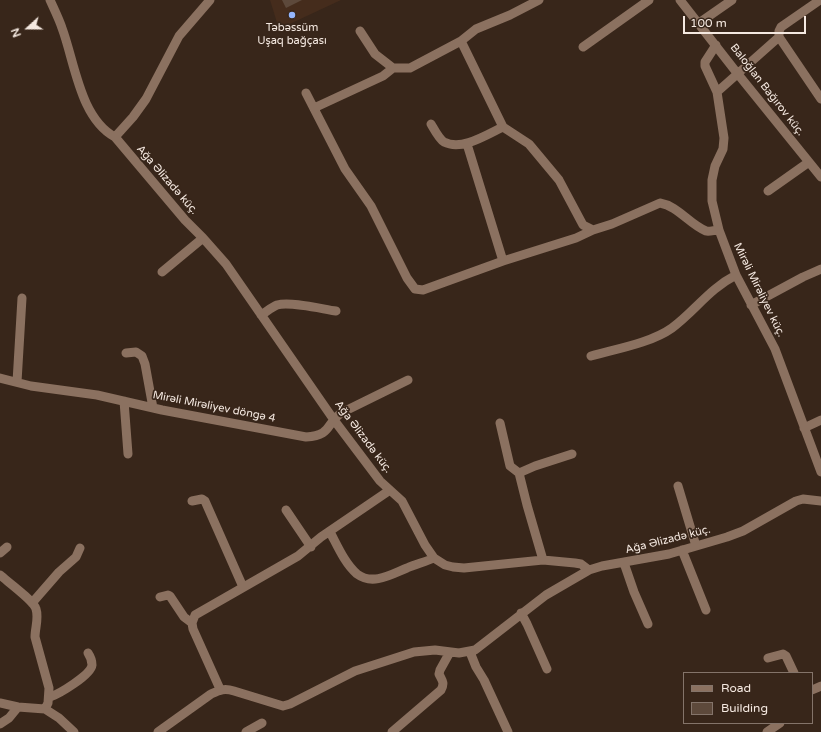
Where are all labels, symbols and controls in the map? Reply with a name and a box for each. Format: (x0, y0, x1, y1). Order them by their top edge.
north arrow (8, 8, 48, 48)
scale bar (685, 8, 808, 34)
marker: Təbəssüm Uşaq bağçası (287, 10, 297, 20)
text: 100 m (690, 16, 727, 30)
place label: Təbəssüm Uşaq bağçası (257, 21, 327, 47)
text: N (9, 26, 24, 39)
street label: Baloğlan Bağırov küç. (727, 41, 807, 139)
street label: Ağa Əlizadə küç. (133, 143, 201, 217)
street label: Mirəli Mirəliyev küç. (730, 241, 788, 339)
street label: Mirəli Mirəliyev döngə 4 (151, 389, 277, 425)
street label: Ağa Əlizadə küç. (331, 398, 395, 476)
street label: Ağa Əlizadə küç. (624, 523, 712, 557)
legend (683, 672, 813, 724)
text: Road (721, 681, 751, 695)
text: Building (721, 701, 768, 715)

